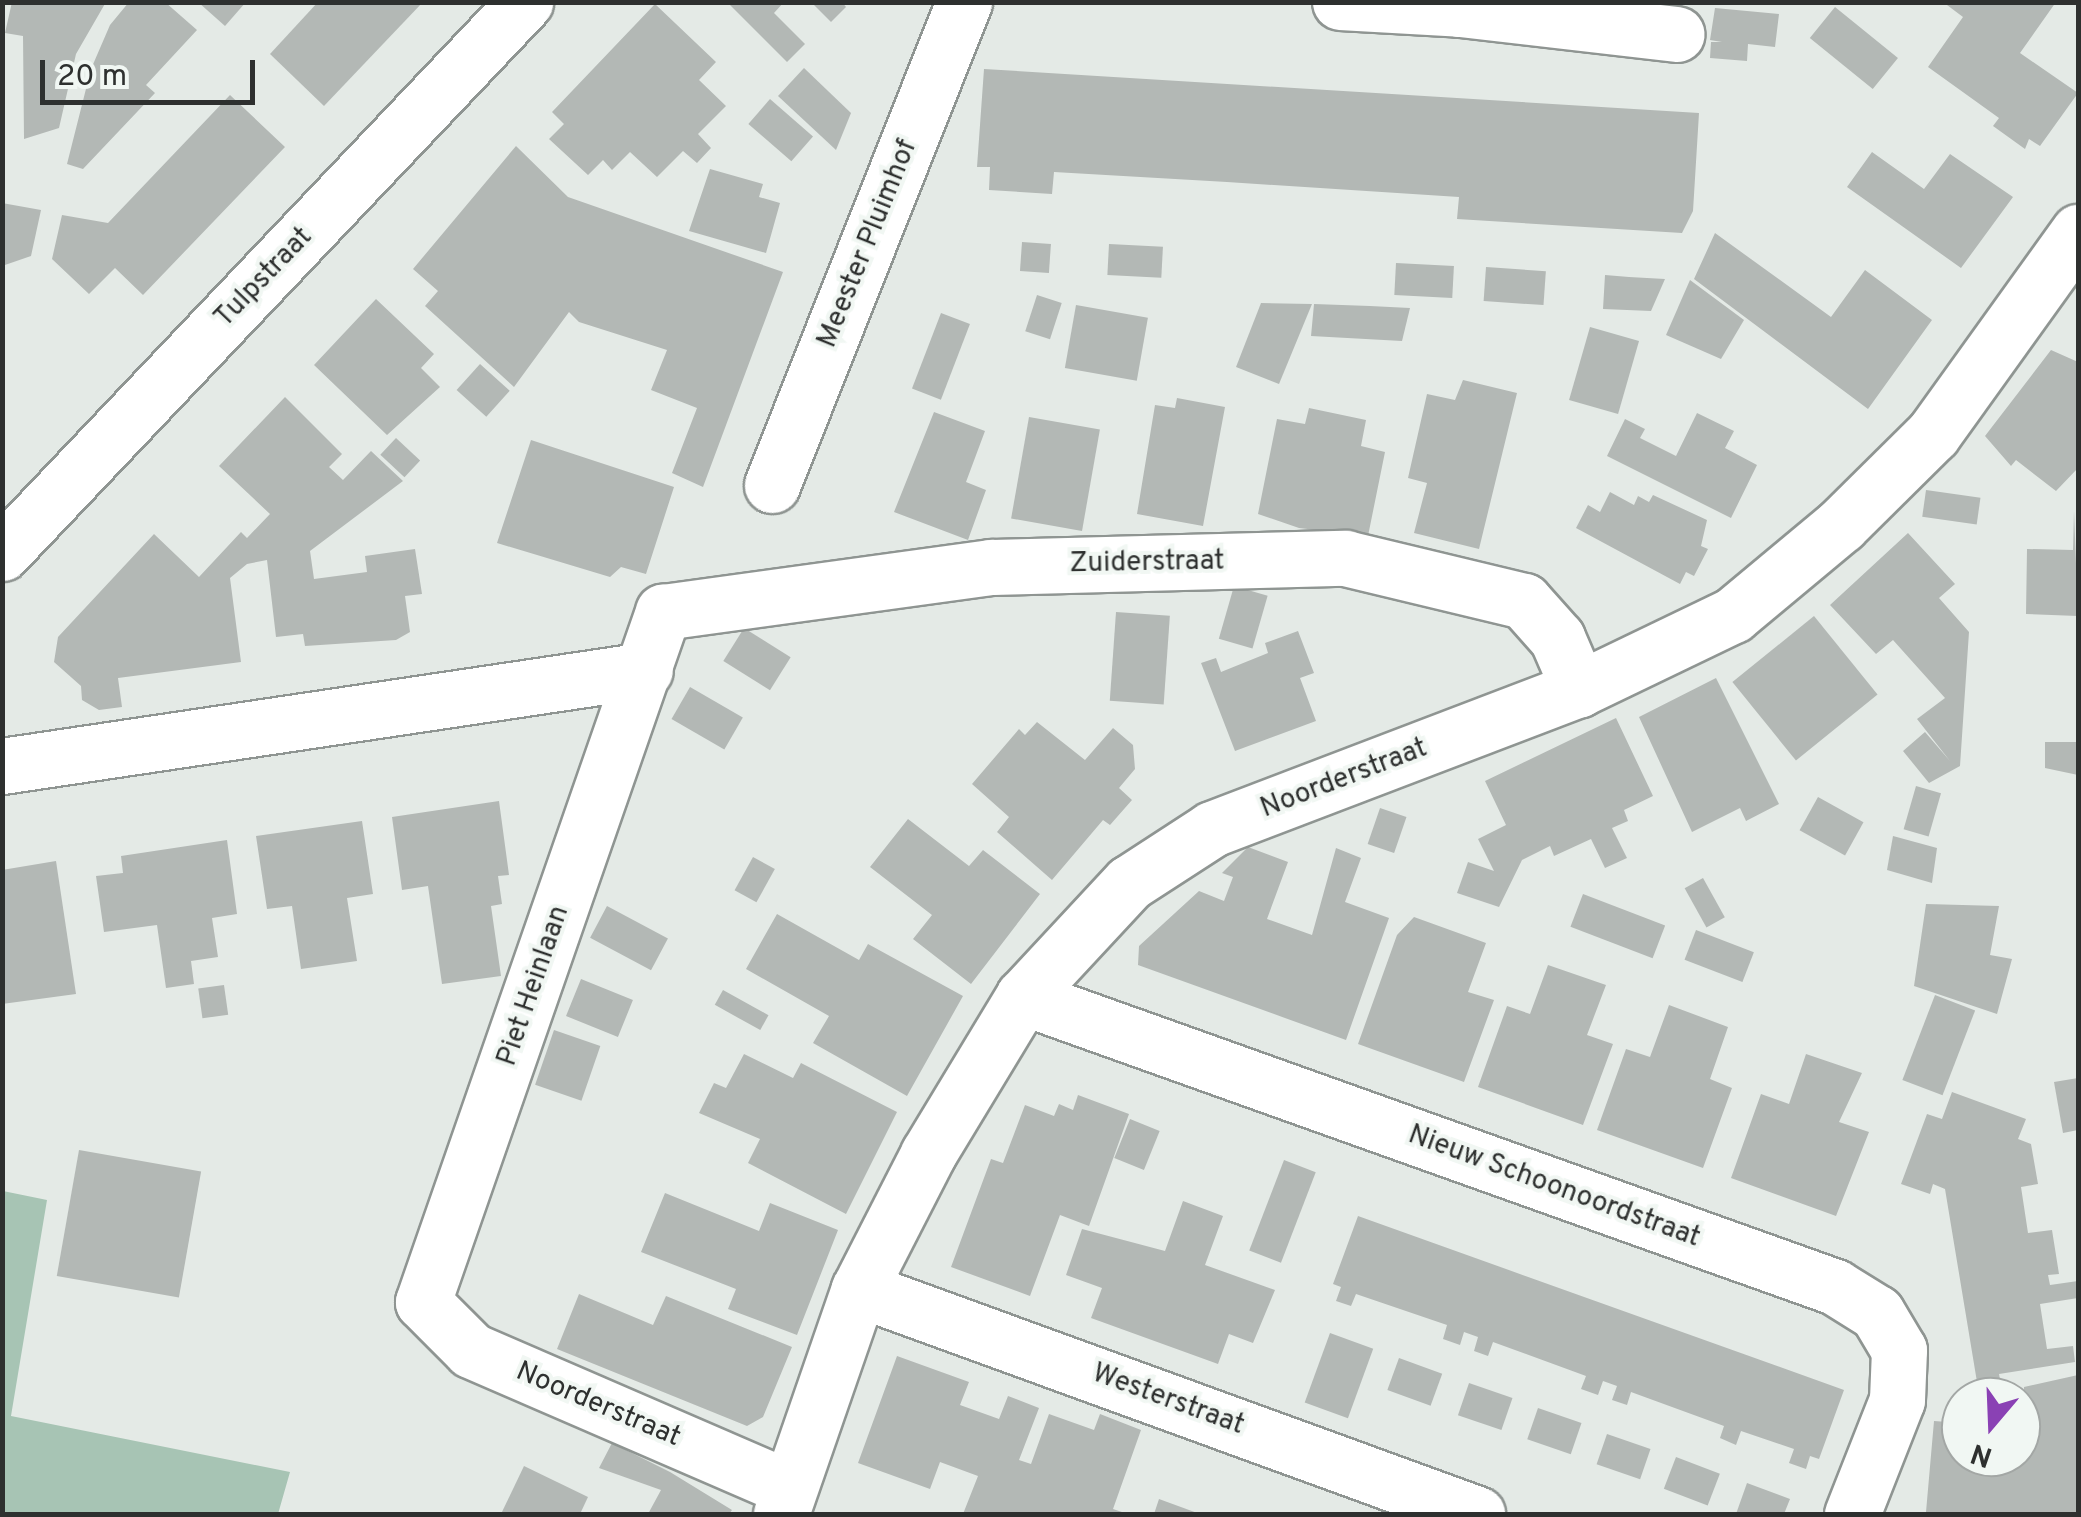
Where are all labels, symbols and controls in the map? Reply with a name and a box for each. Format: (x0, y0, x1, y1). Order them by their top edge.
scale bar (45, 40, 260, 102)
text: 20 m (57, 59, 127, 96)
street label: Meester Pluimhof (811, 135, 925, 353)
street label: Tulpstraat (208, 221, 320, 335)
street label: Zuiderstraat (1069, 545, 1225, 581)
street label: Noorderstraat (1256, 732, 1432, 826)
street label: Piet Heinlaan (491, 901, 577, 1071)
street label: Nieuw Schoonoordstraat (1403, 1118, 1705, 1256)
street label: Noorderstraat (511, 1355, 685, 1455)
street label: Westerstraat (1087, 1357, 1249, 1443)
north arrow (1941, 1377, 2041, 1477)
text: N (1967, 1433, 1997, 1474)

